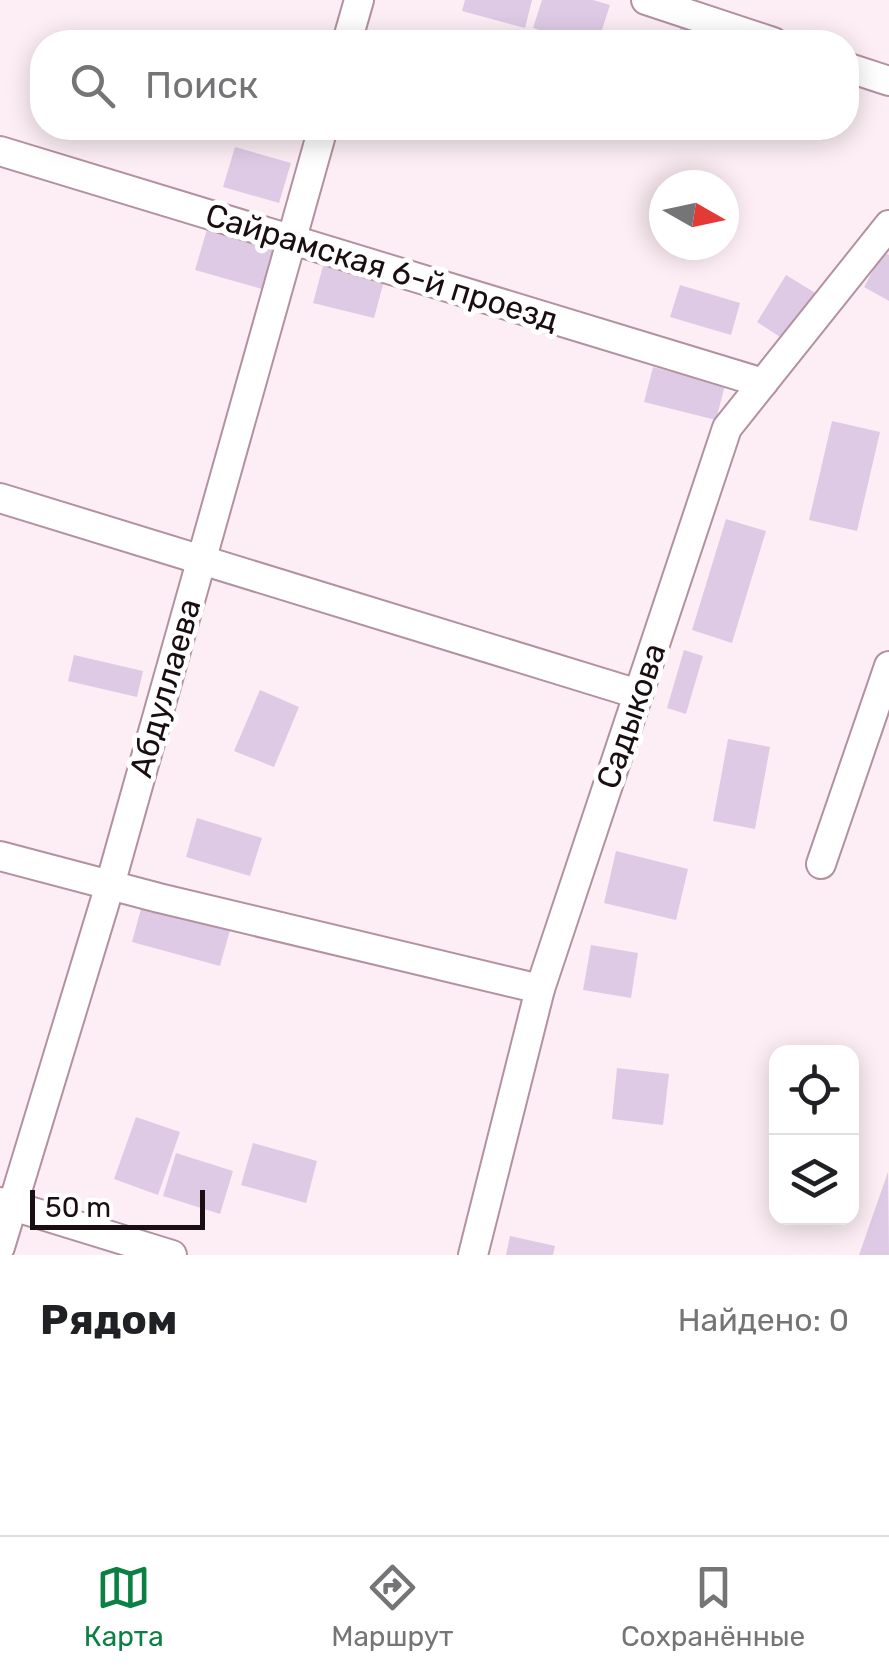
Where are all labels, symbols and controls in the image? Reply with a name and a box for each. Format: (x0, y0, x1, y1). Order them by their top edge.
search box (30, 30, 859, 140)
icon: search (65, 58, 120, 113)
text: Поиск (145, 62, 258, 108)
north arrow (649, 170, 739, 260)
street label: Сайрамская 6-й проезд (201, 195, 563, 339)
street label: Абдуллаева (121, 594, 209, 782)
street label: Садыкова (588, 638, 674, 794)
map controls (769, 1045, 859, 1225)
button: locate (769, 1045, 859, 1135)
button: layers (769, 1135, 859, 1225)
scale bar (30, 1185, 205, 1230)
text: 50 m (45, 1191, 111, 1224)
text: Рядом (40, 1295, 177, 1345)
text: Найдено: 0 (678, 1301, 849, 1339)
tab: Карта (84, 1560, 164, 1653)
tab: Маршрут (331, 1560, 453, 1653)
tab: Сохранённые (621, 1560, 805, 1653)

